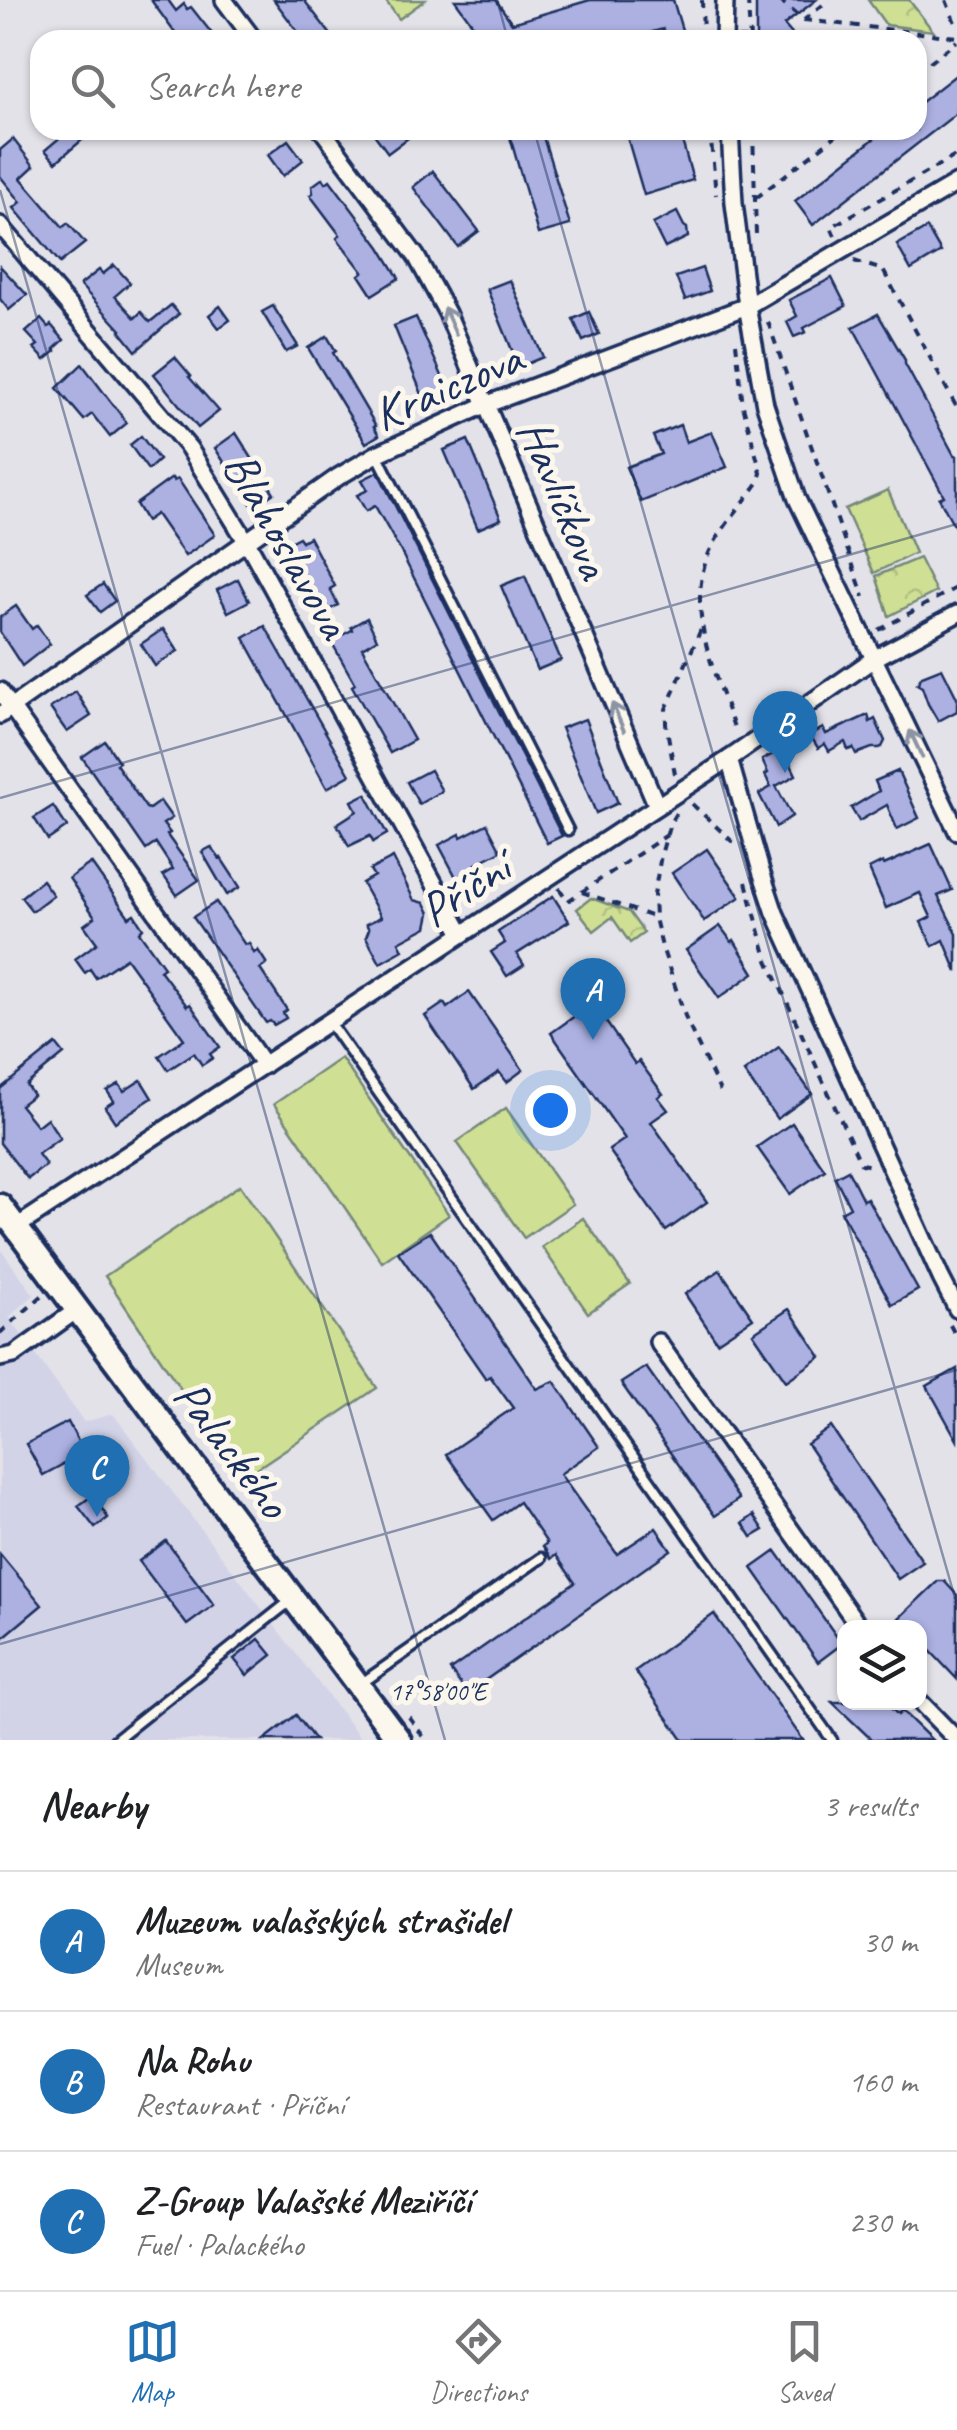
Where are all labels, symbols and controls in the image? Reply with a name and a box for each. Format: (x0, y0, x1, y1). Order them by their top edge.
search box (30, 30, 927, 140)
icon: search (65, 58, 120, 113)
text: Search here (145, 62, 300, 109)
one-way arrow (440, 306, 458, 337)
street label: Kraiczova (364, 327, 534, 444)
street label: Havlíčkova (504, 410, 625, 590)
street label: Blahoslavova (210, 441, 366, 651)
pin: B (752, 690, 818, 773)
one-way arrow (608, 702, 626, 733)
one-way arrow (906, 730, 925, 760)
street label: Příční (408, 833, 529, 940)
pin: A (560, 958, 626, 1040)
your location (525, 1085, 576, 1136)
street label: Palackého (161, 1368, 306, 1532)
pin: C (64, 1434, 130, 1517)
map controls (837, 1620, 927, 1710)
button: layers (837, 1620, 927, 1710)
text: 17°58'00"E (390, 1676, 489, 1708)
text: Nearby (40, 1779, 146, 1832)
text: 3 results (823, 1785, 917, 1826)
text: Muzeum valašských strašidel (135, 1897, 506, 1944)
text: A (64, 1921, 81, 1962)
text: 30 m (863, 1921, 917, 1962)
text: Museum (135, 1944, 222, 1985)
text: Na Rohu (135, 2037, 249, 2084)
text: B (64, 2061, 81, 2102)
text: 160 m (848, 2061, 917, 2102)
text: Restaurant · Příční (135, 2084, 345, 2125)
text: Z-Group Valašské Meziříčí (135, 2177, 471, 2224)
text: C (65, 2201, 80, 2242)
text: 230 m (848, 2201, 917, 2242)
text: Fuel · Palackého (135, 2224, 304, 2265)
tab: Map (125, 2314, 180, 2409)
tab: Directions (430, 2314, 527, 2409)
tab: Saved (777, 2314, 832, 2409)

